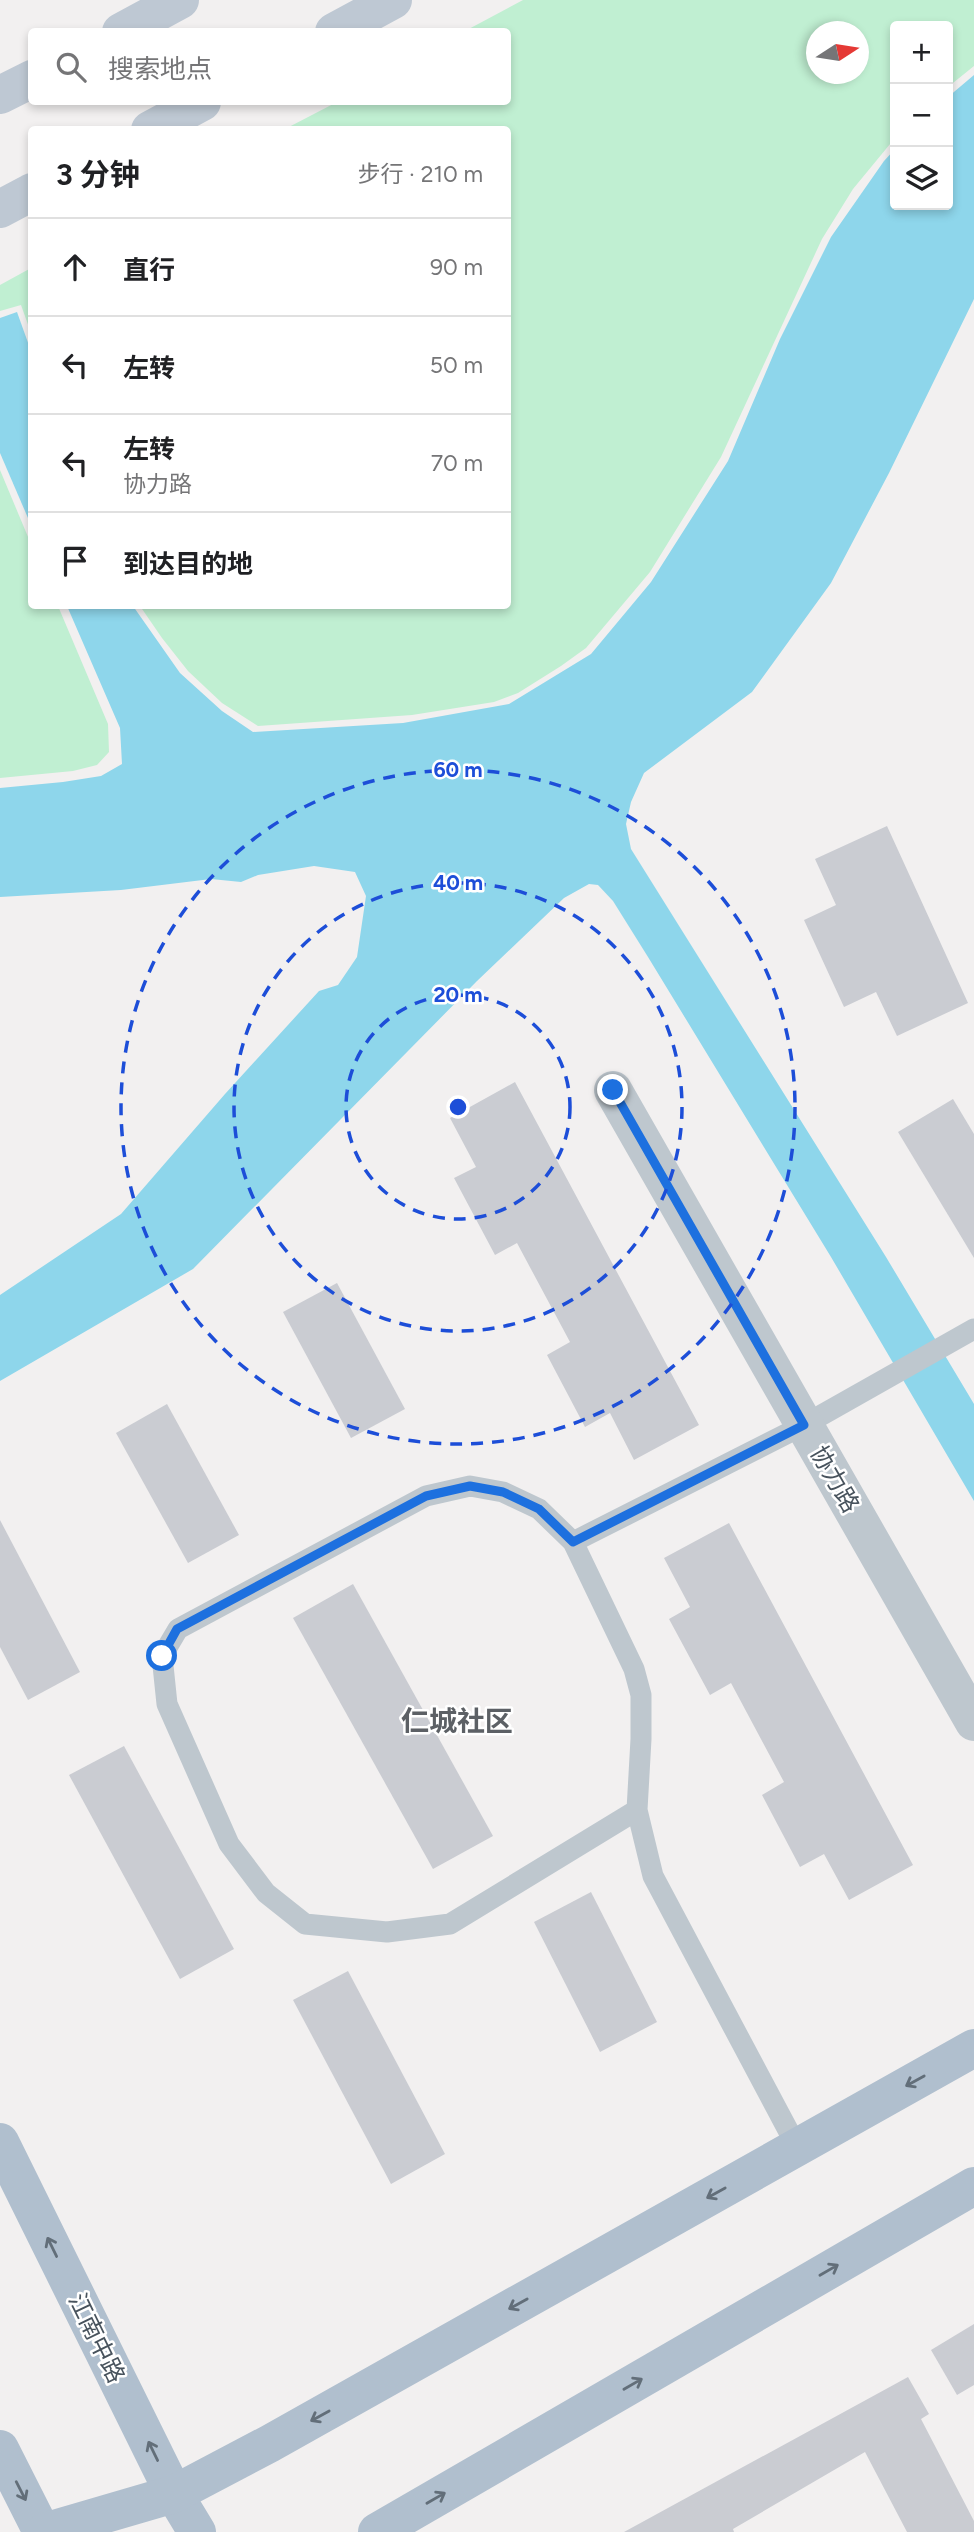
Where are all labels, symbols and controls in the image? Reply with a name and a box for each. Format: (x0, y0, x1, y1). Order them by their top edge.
north arrow (806, 21, 869, 84)
map controls (890, 21, 953, 210)
button: + (890, 21, 953, 84)
search box (28, 28, 511, 105)
icon: search (52, 48, 90, 86)
text: 搜索地点 (108, 53, 212, 85)
button: − (890, 84, 953, 147)
button: layers (890, 147, 953, 210)
text: 3 分钟 (56, 156, 140, 193)
text: 步行 · 210 m (357, 160, 483, 188)
icon: ahead (56, 248, 94, 286)
text: 90 m (430, 253, 483, 281)
text: 直行 (123, 254, 175, 286)
icon: left (56, 346, 94, 384)
text: 50 m (430, 351, 483, 379)
text: 左转 (123, 352, 175, 384)
text: 左转 (123, 433, 175, 465)
icon: left (56, 444, 94, 482)
text: 70 m (431, 449, 483, 477)
text: 协力路 (123, 470, 192, 498)
icon: arrive (56, 542, 94, 580)
text: 到达目的地 (123, 548, 253, 580)
text: 60 m (433, 757, 483, 782)
text: 40 m (433, 870, 483, 895)
text: 20 m (433, 982, 483, 1007)
route end (597, 1074, 628, 1105)
centre of rings (446, 1095, 470, 1119)
street label: 协力路 (804, 1441, 866, 1517)
route start (146, 1640, 177, 1671)
district label: 仁城社区 (401, 1704, 513, 1738)
one-way arrow (905, 2074, 925, 2088)
one-way arrow (707, 2186, 727, 2200)
one-way arrow (44, 2237, 58, 2258)
one-way arrow (819, 2262, 839, 2276)
street label: 江南中路 (63, 2289, 131, 2387)
one-way arrow (508, 2298, 529, 2311)
one-way arrow (622, 2377, 642, 2391)
one-way arrow (310, 2409, 330, 2423)
one-way arrow (145, 2441, 159, 2462)
one-way arrow (14, 2480, 28, 2501)
one-way arrow (425, 2491, 445, 2505)

